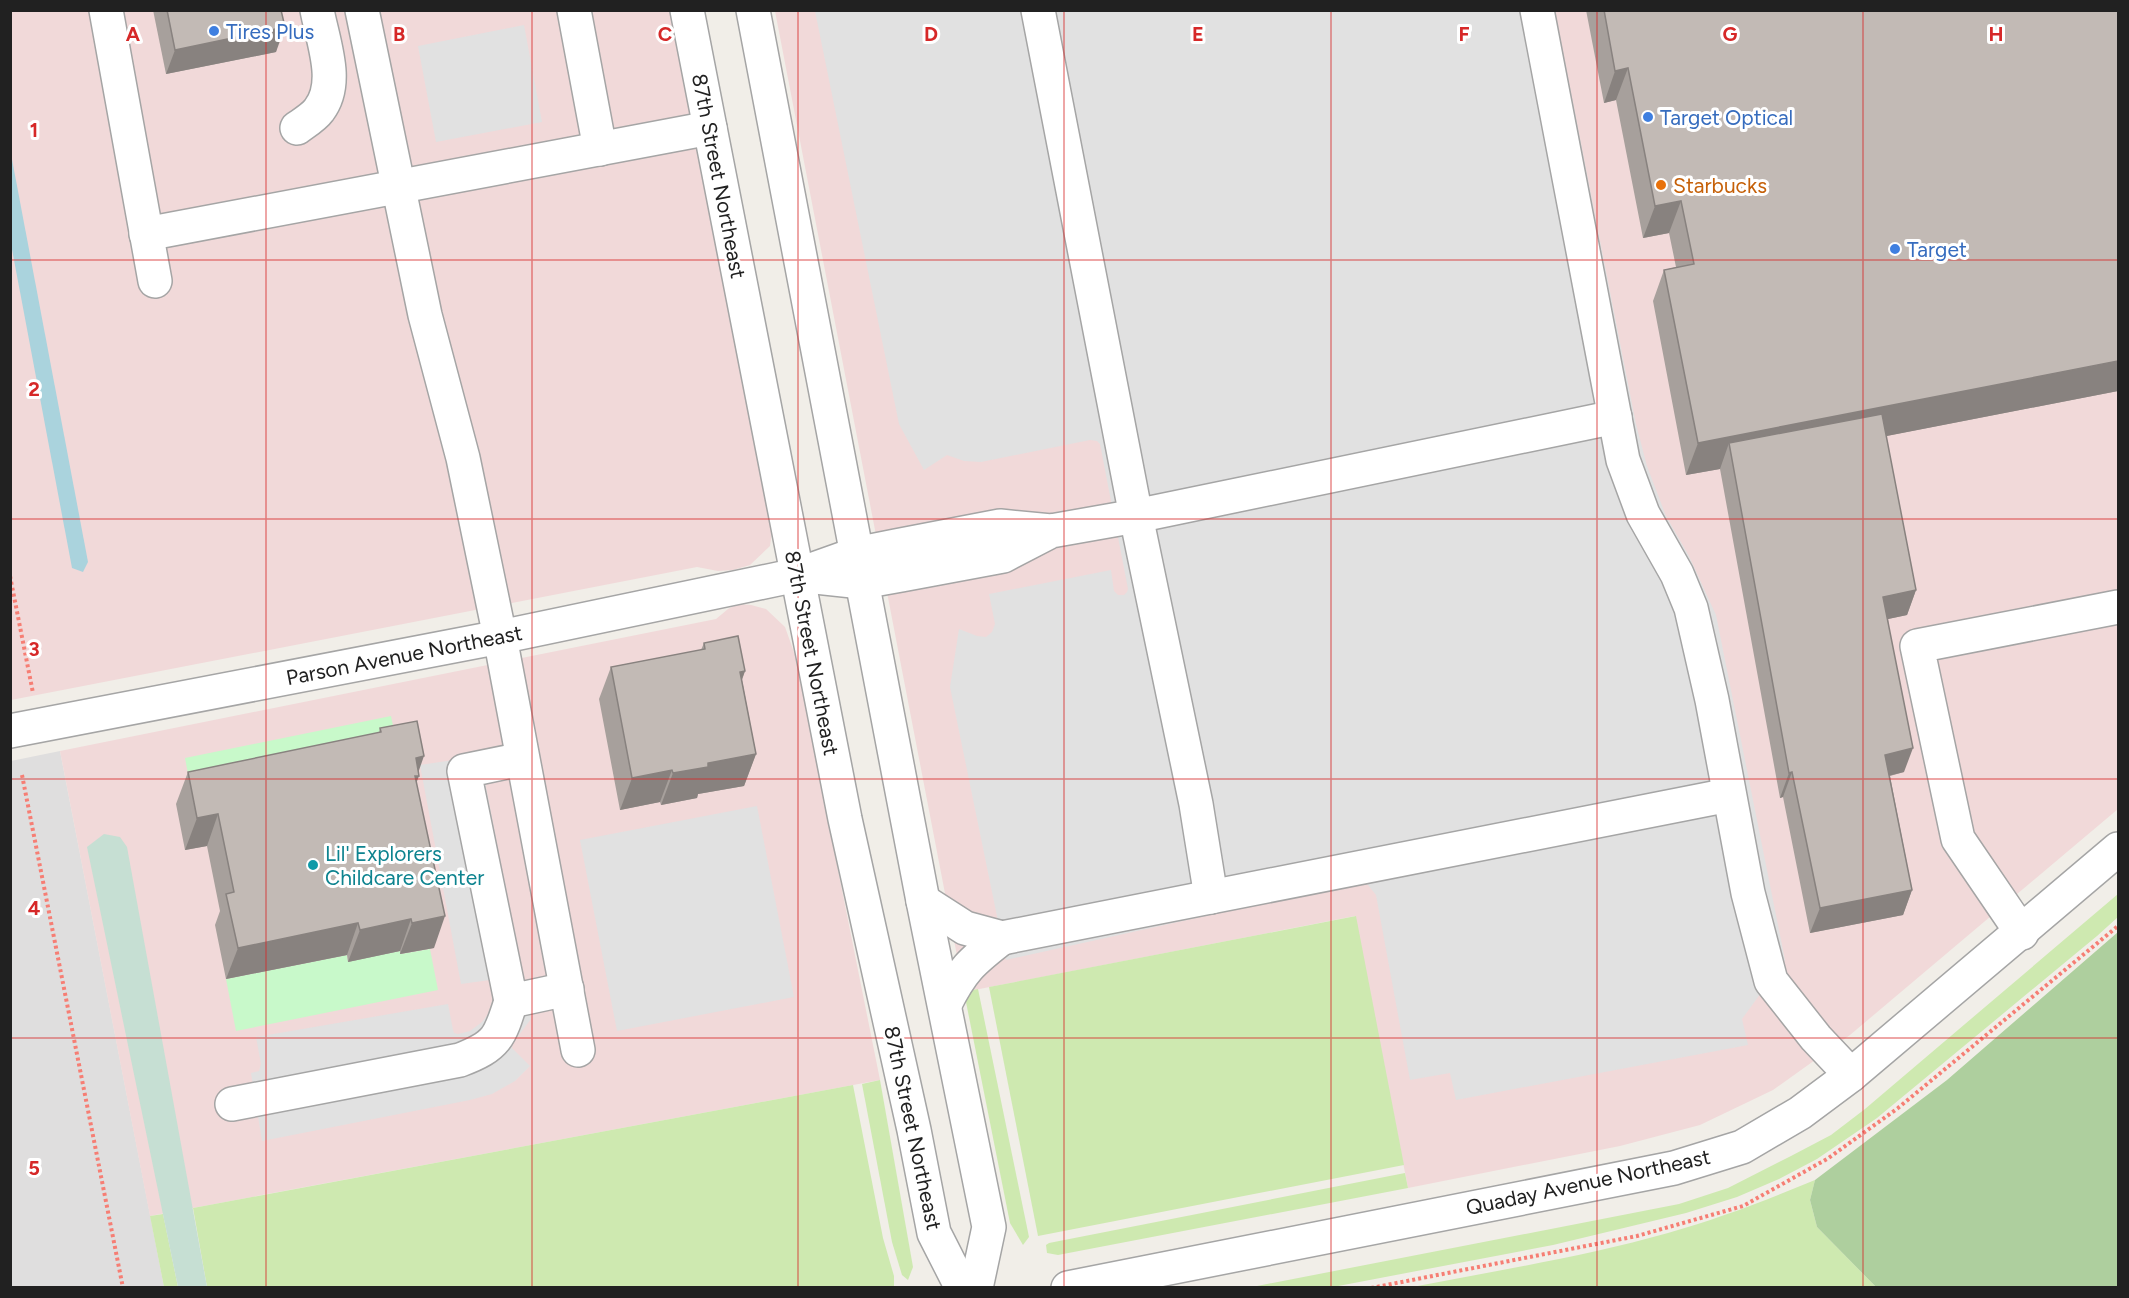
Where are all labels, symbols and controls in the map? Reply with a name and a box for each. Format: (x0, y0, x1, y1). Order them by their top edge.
place label: Tires Plus (226, 19, 314, 44)
text: A (126, 22, 141, 46)
text: B (393, 22, 405, 46)
text: C (658, 22, 672, 46)
text: D (924, 22, 938, 46)
text: E (1192, 22, 1204, 46)
text: F (1458, 22, 1470, 46)
text: G (1723, 22, 1738, 46)
text: H (1989, 22, 2004, 46)
marker: Tires Plus (207, 24, 221, 38)
street label: 87th Street Northeast (687, 71, 751, 281)
place label: Target Optical (1660, 105, 1793, 130)
marker: Target Optical (1641, 110, 1655, 124)
text: 1 (30, 118, 38, 142)
place label: Starbucks (1673, 173, 1767, 198)
marker: Starbucks (1654, 178, 1668, 192)
place label: Target (1907, 237, 1967, 262)
marker: Target (1888, 242, 1902, 256)
text: 2 (28, 377, 40, 401)
street label: 87th Street Northeast (780, 548, 844, 758)
street label: Parson Avenue Northeast (284, 620, 524, 690)
text: 3 (28, 637, 40, 661)
place label: Lil' Explorers Childcare Center (325, 841, 484, 890)
marker: Lil' Explorers Childcare Center (306, 858, 320, 872)
text: 4 (28, 896, 41, 920)
street label: 87th Street Northeast (879, 1024, 947, 1232)
street label: Quaday Avenue Northeast (1464, 1144, 1713, 1220)
text: 5 (28, 1156, 40, 1180)

